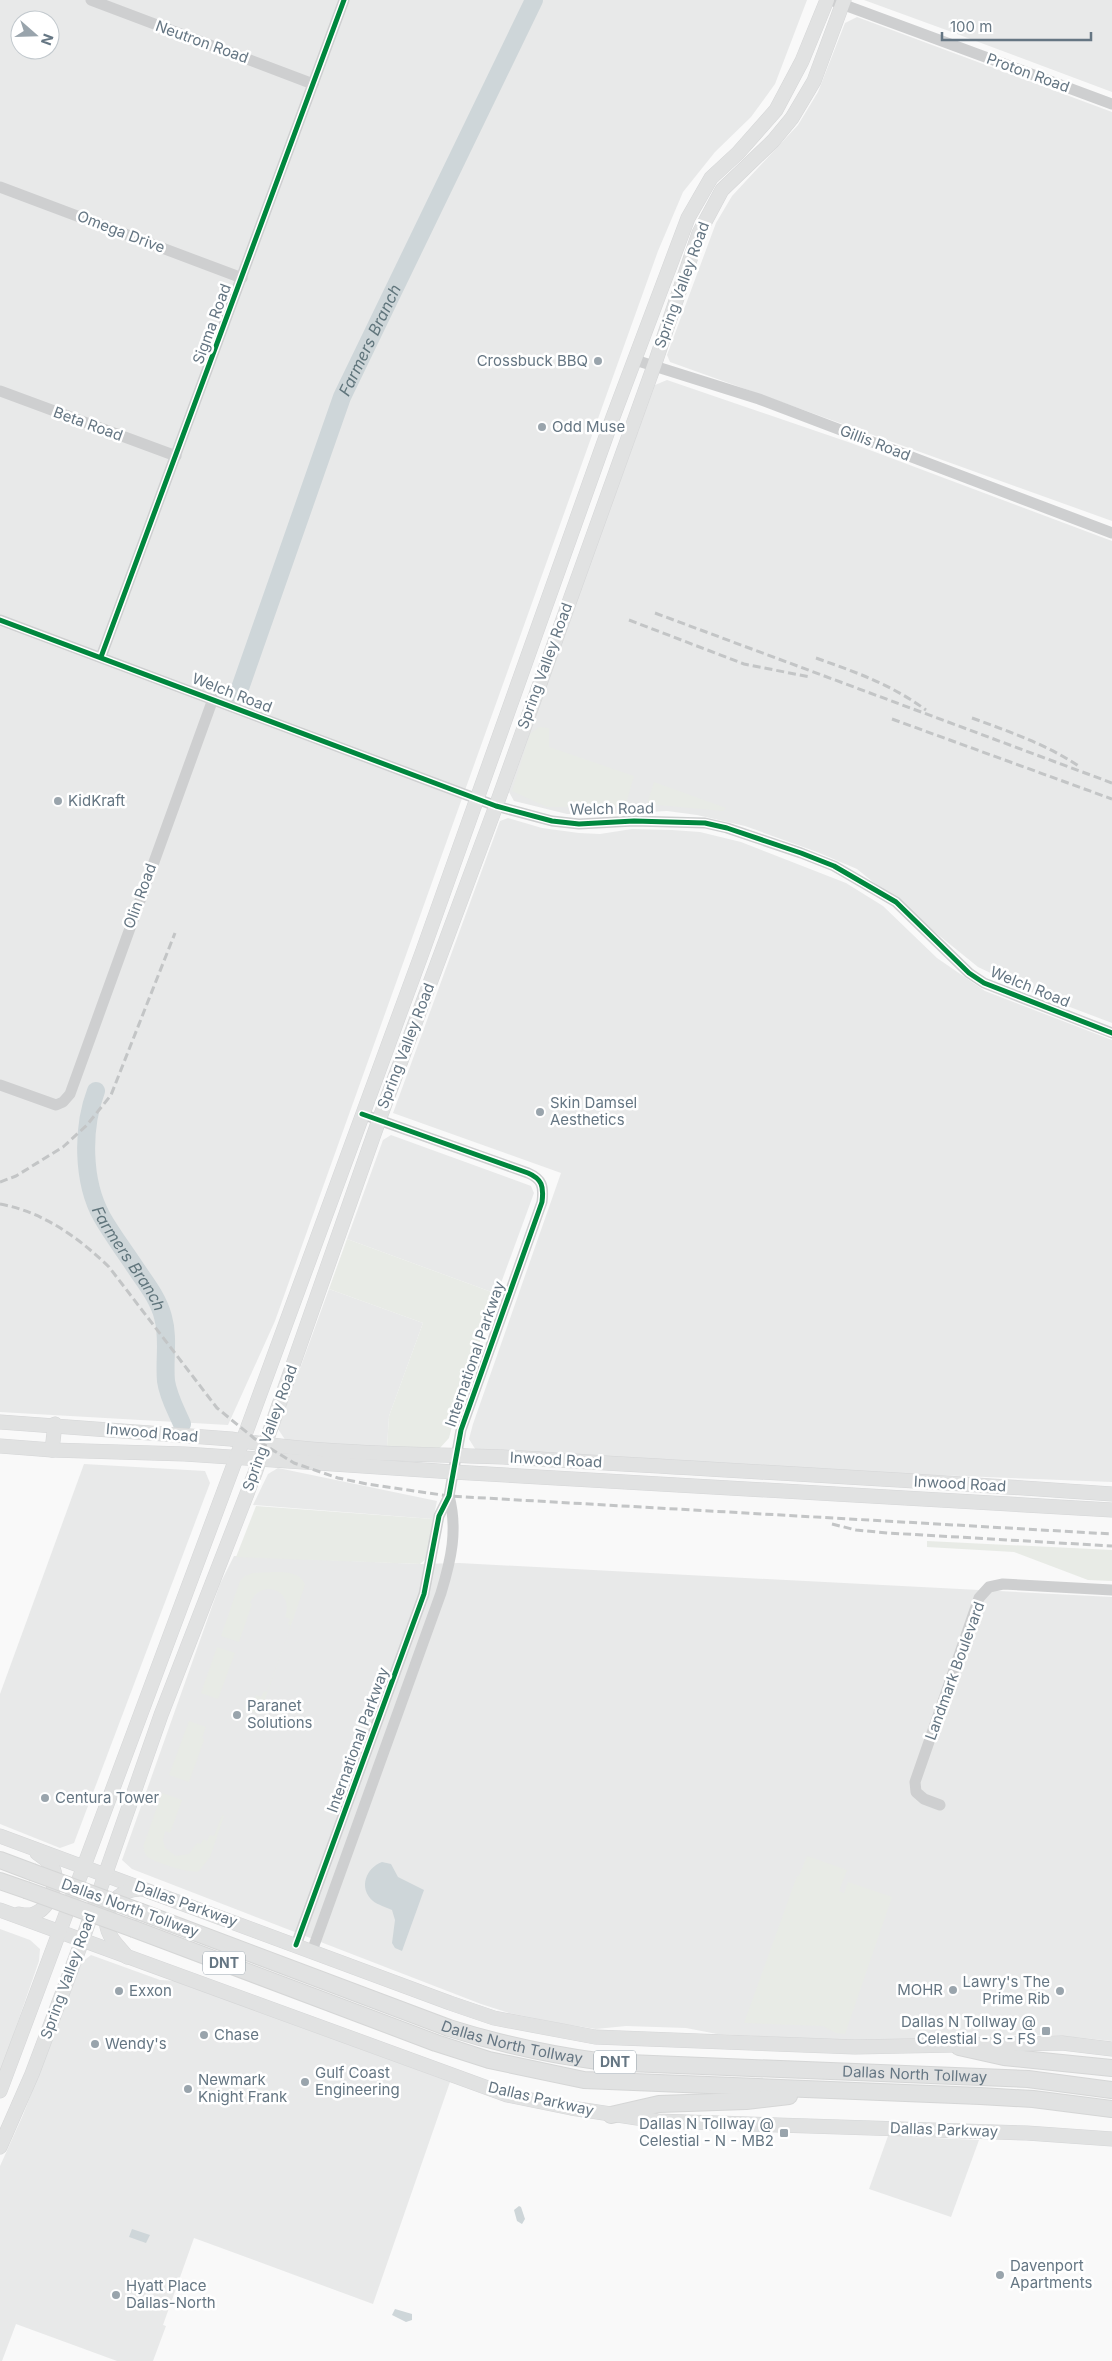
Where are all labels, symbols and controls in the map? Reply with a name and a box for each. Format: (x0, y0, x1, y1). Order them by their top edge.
north arrow (10, 10, 60, 60)
scale bar (942, 10, 1091, 42)
street label: Neutron Road (153, 16, 251, 67)
text: 100 m (950, 17, 992, 36)
text: N (38, 32, 57, 48)
street label: Proton Road (984, 49, 1072, 96)
street label: Omega Drive (75, 206, 168, 257)
street label: Spring Valley Road (650, 219, 713, 351)
street label: Sigma Road (188, 281, 235, 367)
water label: Farmers Branch (334, 281, 405, 399)
place label: Crossbuck BBQ (477, 351, 588, 370)
marker: Crossbuck BBQ (592, 355, 604, 367)
street label: Beta Road (51, 402, 125, 445)
place label: Odd Muse (552, 417, 625, 436)
street label: Gillis Road (837, 420, 913, 465)
marker: Odd Muse (536, 421, 548, 433)
street label: Spring Valley Road (513, 600, 576, 732)
street label: Welch Road (189, 669, 275, 716)
place label: KidKraft (68, 791, 125, 810)
marker: KidKraft (52, 795, 64, 807)
street label: Welch Road (570, 798, 654, 819)
street label: Olin Road (119, 861, 160, 931)
street label: Welch Road (988, 962, 1073, 1011)
street label: Spring Valley Road (373, 980, 438, 1111)
place label: Skin Damsel Aesthetics (550, 1093, 637, 1129)
marker: Skin Damsel Aesthetics (534, 1106, 546, 1118)
water label: Farmers Branch (88, 1203, 170, 1314)
street label: International Parkway (441, 1278, 509, 1429)
street label: Spring Valley Road (238, 1362, 301, 1494)
street label: Inwood Road (105, 1419, 199, 1446)
street label: Inwood Road (509, 1448, 603, 1471)
street label: Inwood Road (913, 1472, 1007, 1495)
street label: Landmark Boulevard (921, 1599, 988, 1743)
street label: International Parkway (322, 1664, 393, 1815)
place label: Paranet Solutions (247, 1696, 313, 1732)
marker: Paranet Solutions (231, 1709, 243, 1721)
place label: Centura Tower (55, 1788, 160, 1807)
marker: Centura Tower (39, 1792, 51, 1804)
street label: Dallas North Tollway (59, 1874, 202, 1941)
street label: Dallas Parkway (132, 1876, 241, 1931)
street label: Spring Valley Road (36, 1910, 99, 2042)
road number: DNT (203, 1952, 245, 1975)
place label: Lawry's The Prime Rib (963, 1972, 1050, 2008)
place label: MOHR (897, 1980, 943, 1999)
place label: Exxon (129, 1981, 172, 2000)
marker: MOHR (947, 1984, 959, 1996)
marker: Exxon (113, 1985, 125, 1997)
marker: Lawry's The Prime Rib (1054, 1985, 1066, 1997)
place label: Dallas N Tollway @ Celestial - S - FS (901, 2012, 1036, 2048)
street label: Dallas North Tollway (439, 2016, 585, 2068)
place label: Chase (214, 2025, 259, 2044)
marker: Dallas N Tollway @ Celestial - S - FS (1040, 2025, 1052, 2037)
marker: Chase (198, 2029, 210, 2041)
place label: Wendy's (105, 2034, 167, 2053)
marker: Wendy's (89, 2038, 101, 2050)
road number: DNT (594, 2050, 636, 2074)
street label: Dallas North Tollway (842, 2062, 988, 2086)
place label: Gulf Coast Engineering (315, 2063, 400, 2099)
place label: Newmark Knight Frank (198, 2070, 288, 2106)
marker: Gulf Coast Engineering (299, 2076, 311, 2088)
street label: Dallas Parkway (486, 2077, 596, 2120)
marker: Newmark Knight Frank (182, 2083, 194, 2095)
place label: Dallas N Tollway @ Celestial - N - MB2 (639, 2114, 774, 2150)
street label: Dallas Parkway (890, 2118, 999, 2141)
marker: Dallas N Tollway @ Celestial - N - MB2 (778, 2127, 790, 2139)
place label: Davenport Apartments (1010, 2256, 1092, 2292)
marker: Davenport Apartments (994, 2269, 1006, 2281)
place label: Hyatt Place Dallas-North (126, 2276, 216, 2312)
marker: Hyatt Place Dallas-North (110, 2289, 122, 2301)

